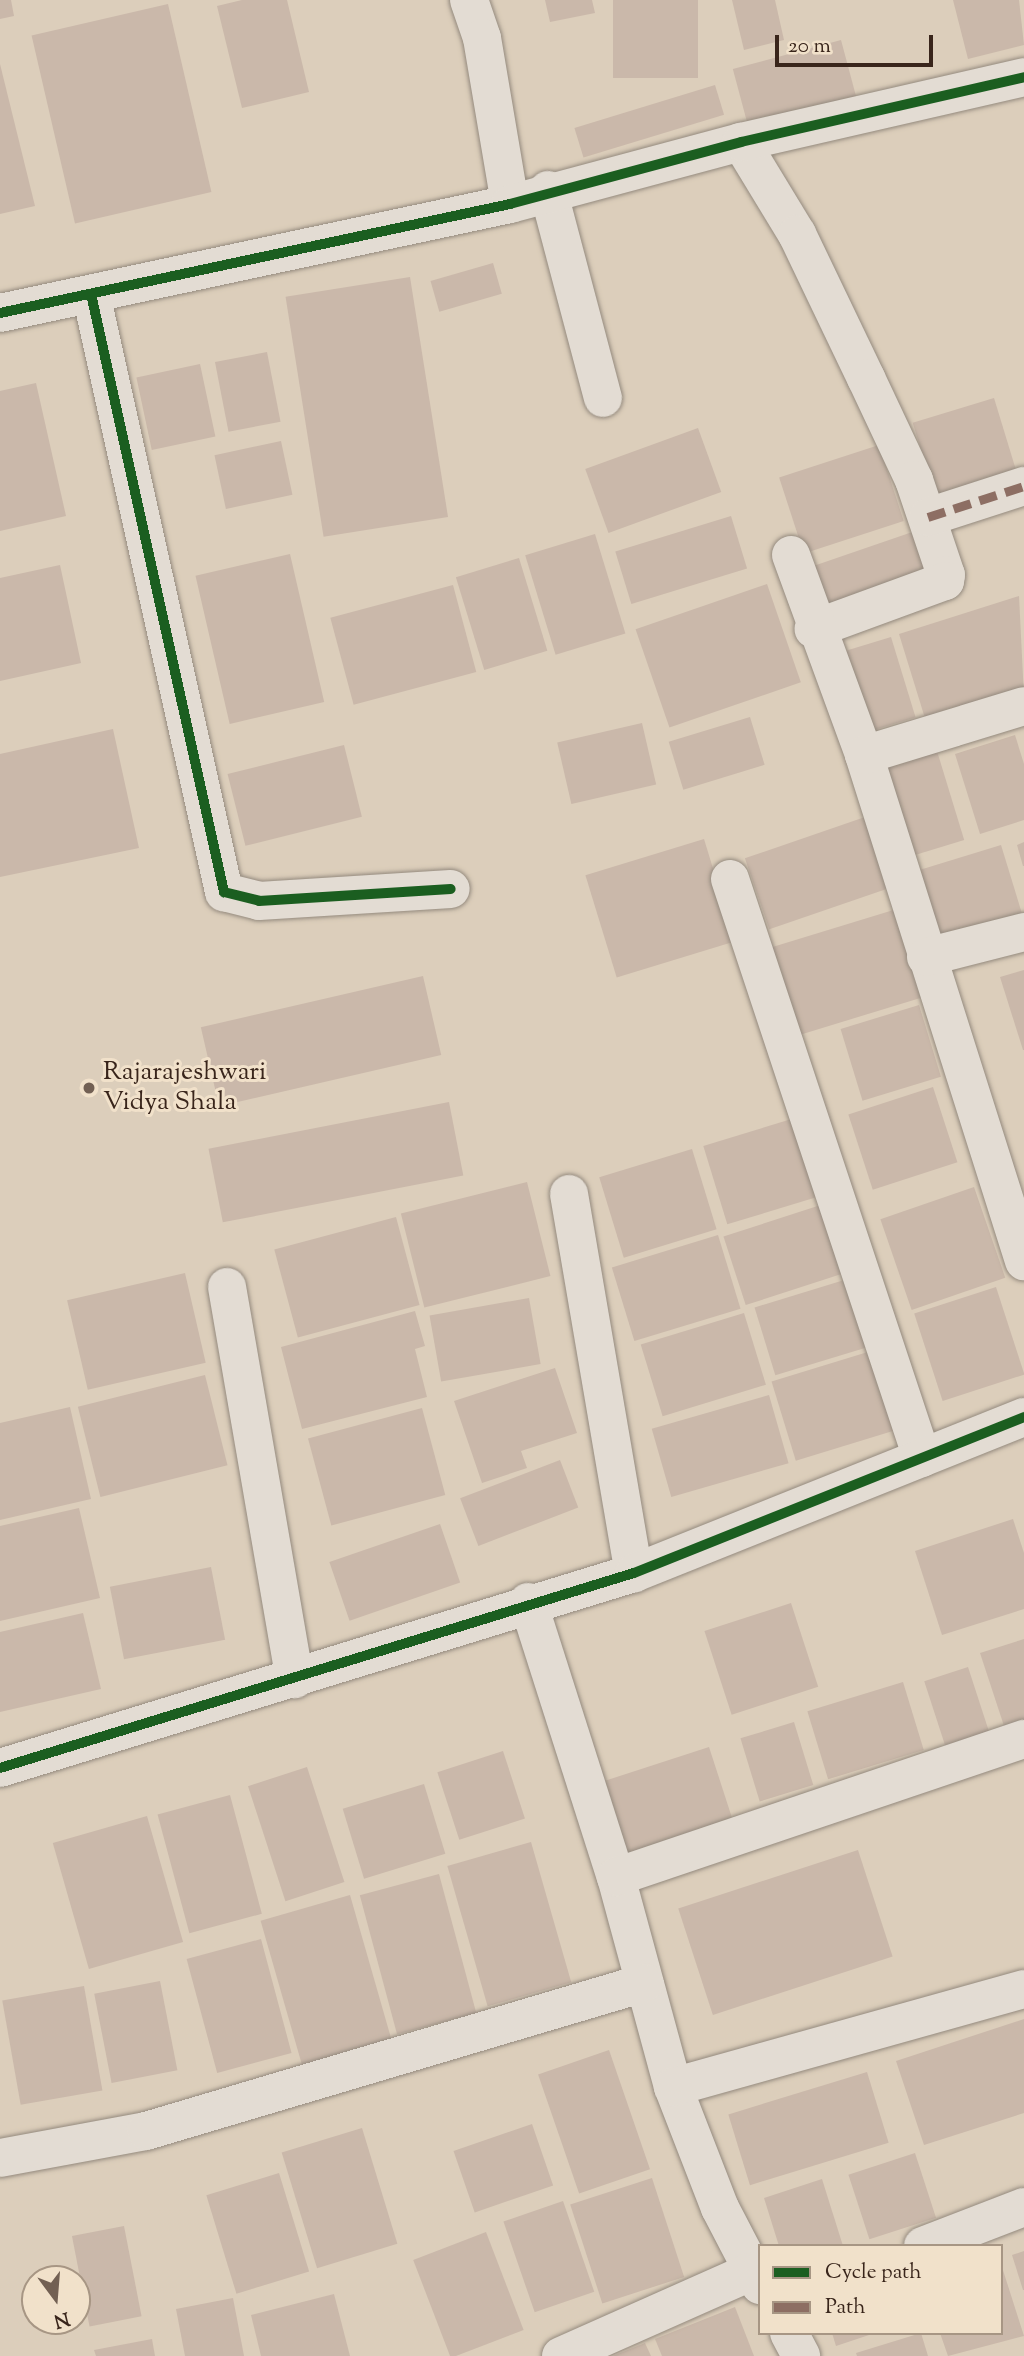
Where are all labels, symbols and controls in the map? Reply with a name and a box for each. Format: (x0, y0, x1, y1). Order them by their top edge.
scale bar (779, 21, 936, 65)
text: 20 m (788, 32, 831, 62)
place label: Rajarajeshwari Vidya Shala (103, 1057, 266, 1118)
marker: Rajarajeshwari Vidya Shala (81, 1080, 97, 1096)
legend (758, 2244, 1003, 2335)
text: Cycle path (825, 2258, 922, 2288)
north arrow (21, 2265, 91, 2335)
text: Path (825, 2293, 866, 2323)
text: N (50, 2304, 72, 2334)

